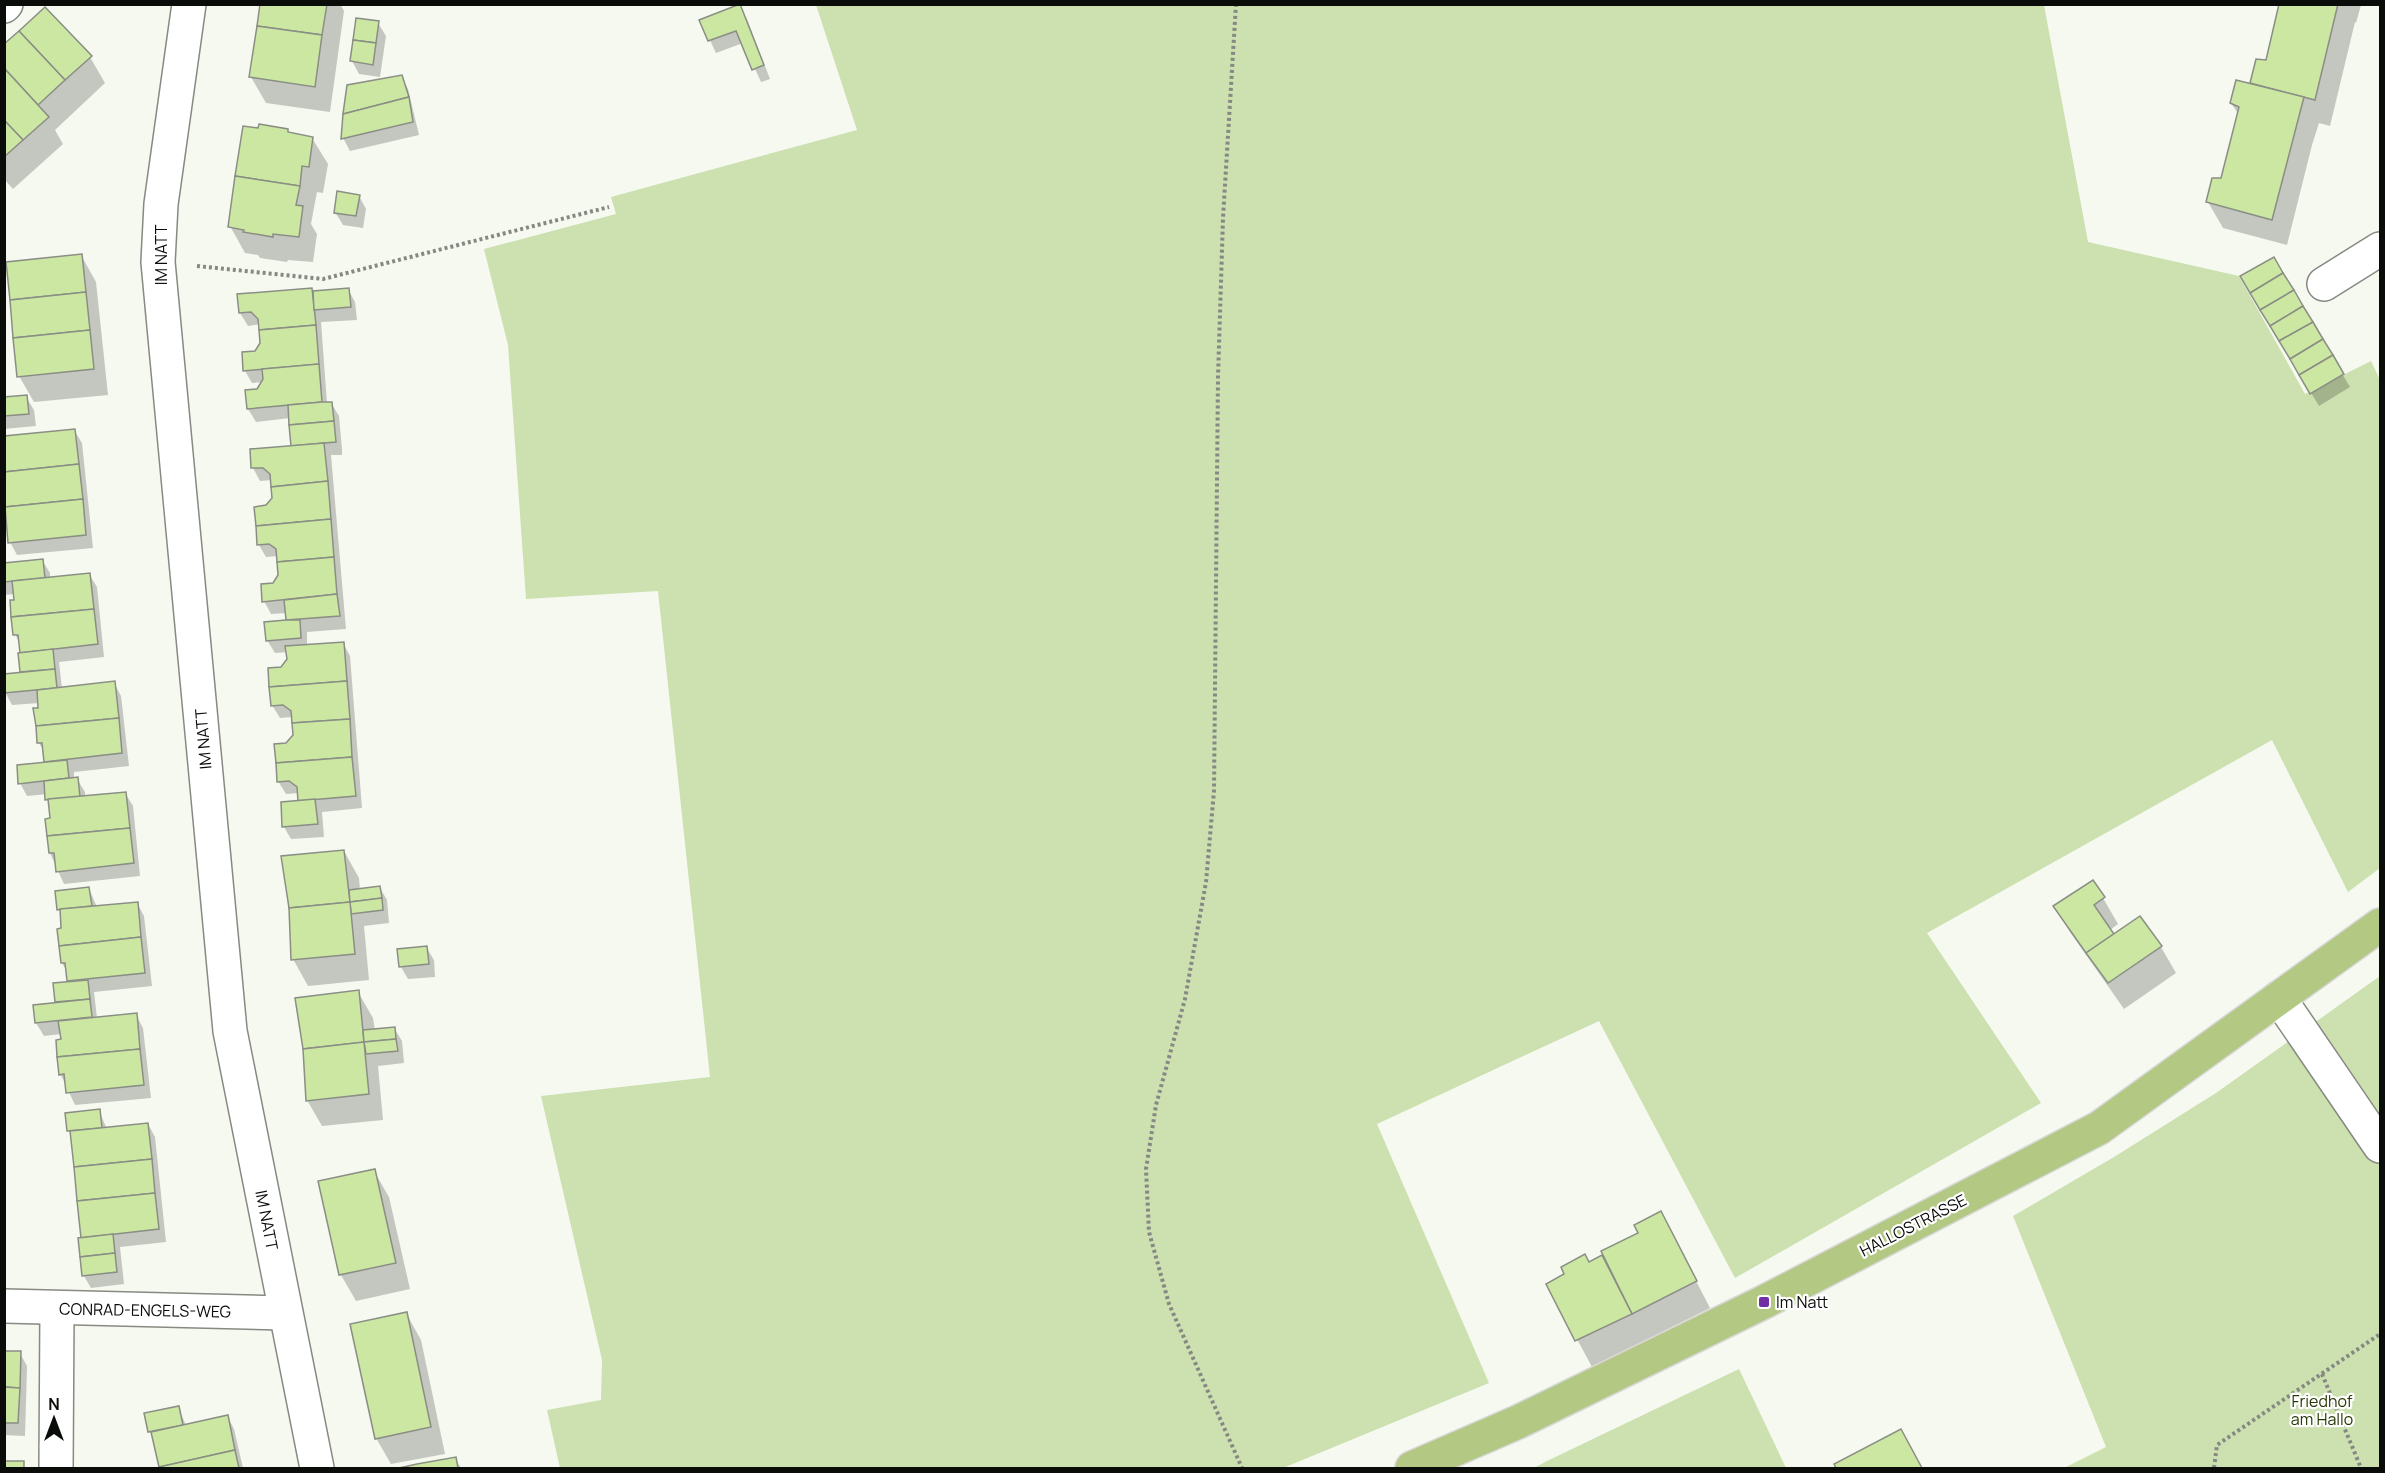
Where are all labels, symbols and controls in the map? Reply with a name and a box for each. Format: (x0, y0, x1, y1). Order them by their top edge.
street label: IM NATT (150, 224, 172, 285)
street label: IM NATT (189, 707, 217, 770)
street label: IM NATT (250, 1188, 284, 1252)
street label: HALLOSTRASSE (1856, 1189, 1970, 1261)
place label: Im Natt (1776, 1291, 1828, 1313)
marker: Im Natt (1757, 1295, 1771, 1309)
street label: CONRAD-ENGELS-WEG (59, 1298, 231, 1322)
north arrow (24, 1389, 84, 1449)
park label: Friedhof am Hallo (2291, 1390, 2353, 1430)
text: N (48, 1393, 60, 1415)

